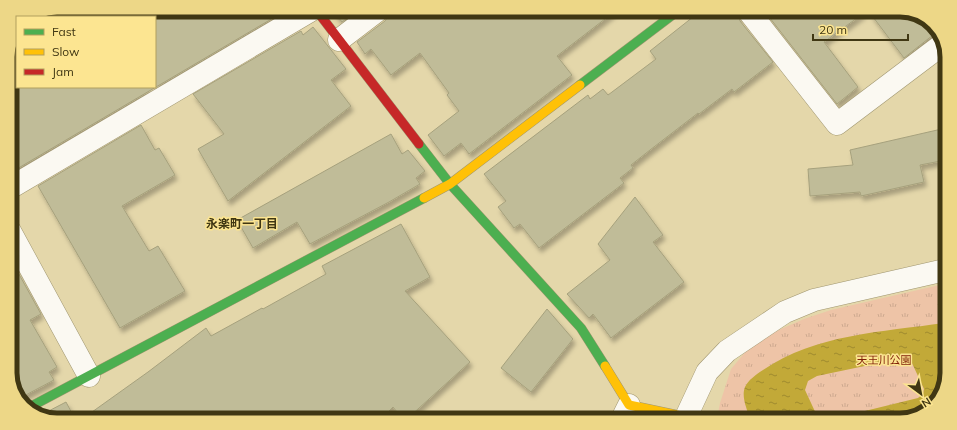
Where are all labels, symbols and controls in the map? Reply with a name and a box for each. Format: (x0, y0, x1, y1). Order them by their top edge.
legend (16, 16, 156, 88)
scale bar (813, 16, 908, 42)
text: 20 m (819, 22, 847, 37)
text: Fast (52, 24, 76, 39)
text: Slow (52, 44, 80, 59)
text: Jam (52, 64, 74, 79)
district label: 永楽町一丁目 (206, 216, 278, 231)
park label: 天王川公園 (857, 353, 912, 367)
north arrow (901, 374, 941, 414)
text: N (919, 394, 934, 411)

